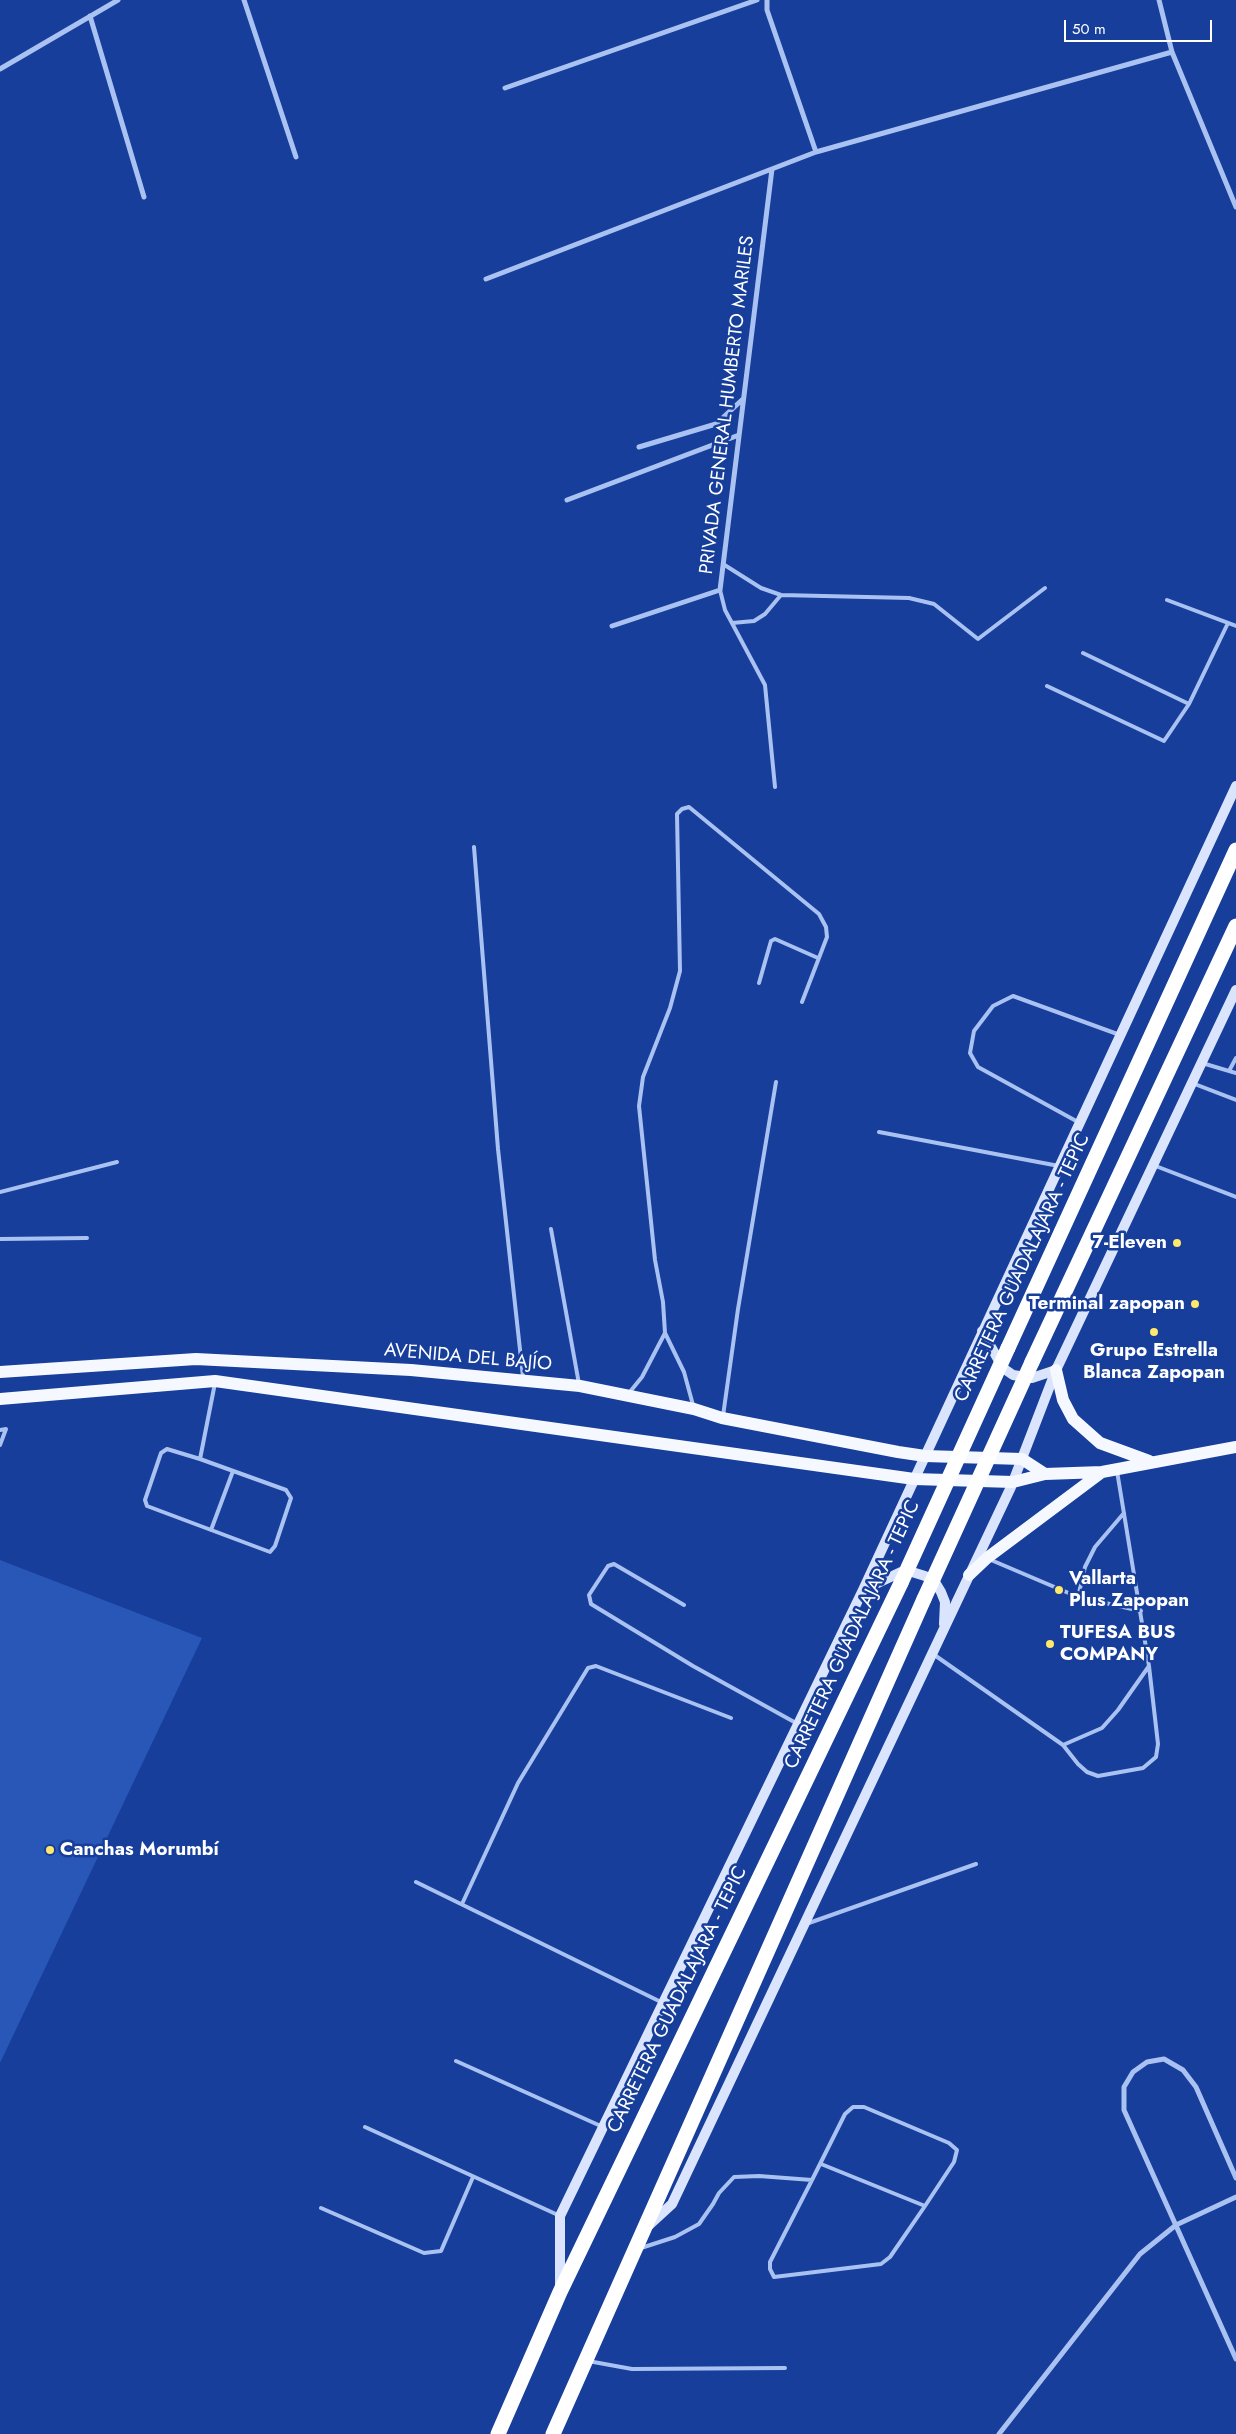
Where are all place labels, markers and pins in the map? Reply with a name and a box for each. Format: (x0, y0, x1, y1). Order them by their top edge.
place label: 7-Eleven (1093, 1232, 1167, 1254)
marker: 7-Eleven (1171, 1237, 1183, 1249)
place label: Terminal zapopan (1029, 1293, 1185, 1315)
marker: Terminal zapopan (1189, 1298, 1201, 1310)
marker: Grupo Estrella Blanca Zapopan (1148, 1326, 1160, 1338)
place label: Grupo Estrella Blanca Zapopan (1083, 1340, 1225, 1384)
place label: Vallarta Plus Zapopan (1069, 1568, 1189, 1612)
marker: Vallarta Plus Zapopan (1053, 1584, 1065, 1596)
place label: TUFESA BUS COMPANY (1060, 1622, 1175, 1666)
marker: TUFESA BUS COMPANY (1044, 1638, 1056, 1650)
place label: Canchas Morumbí (60, 1839, 219, 1861)
marker: Canchas Morumbí (44, 1844, 56, 1856)

